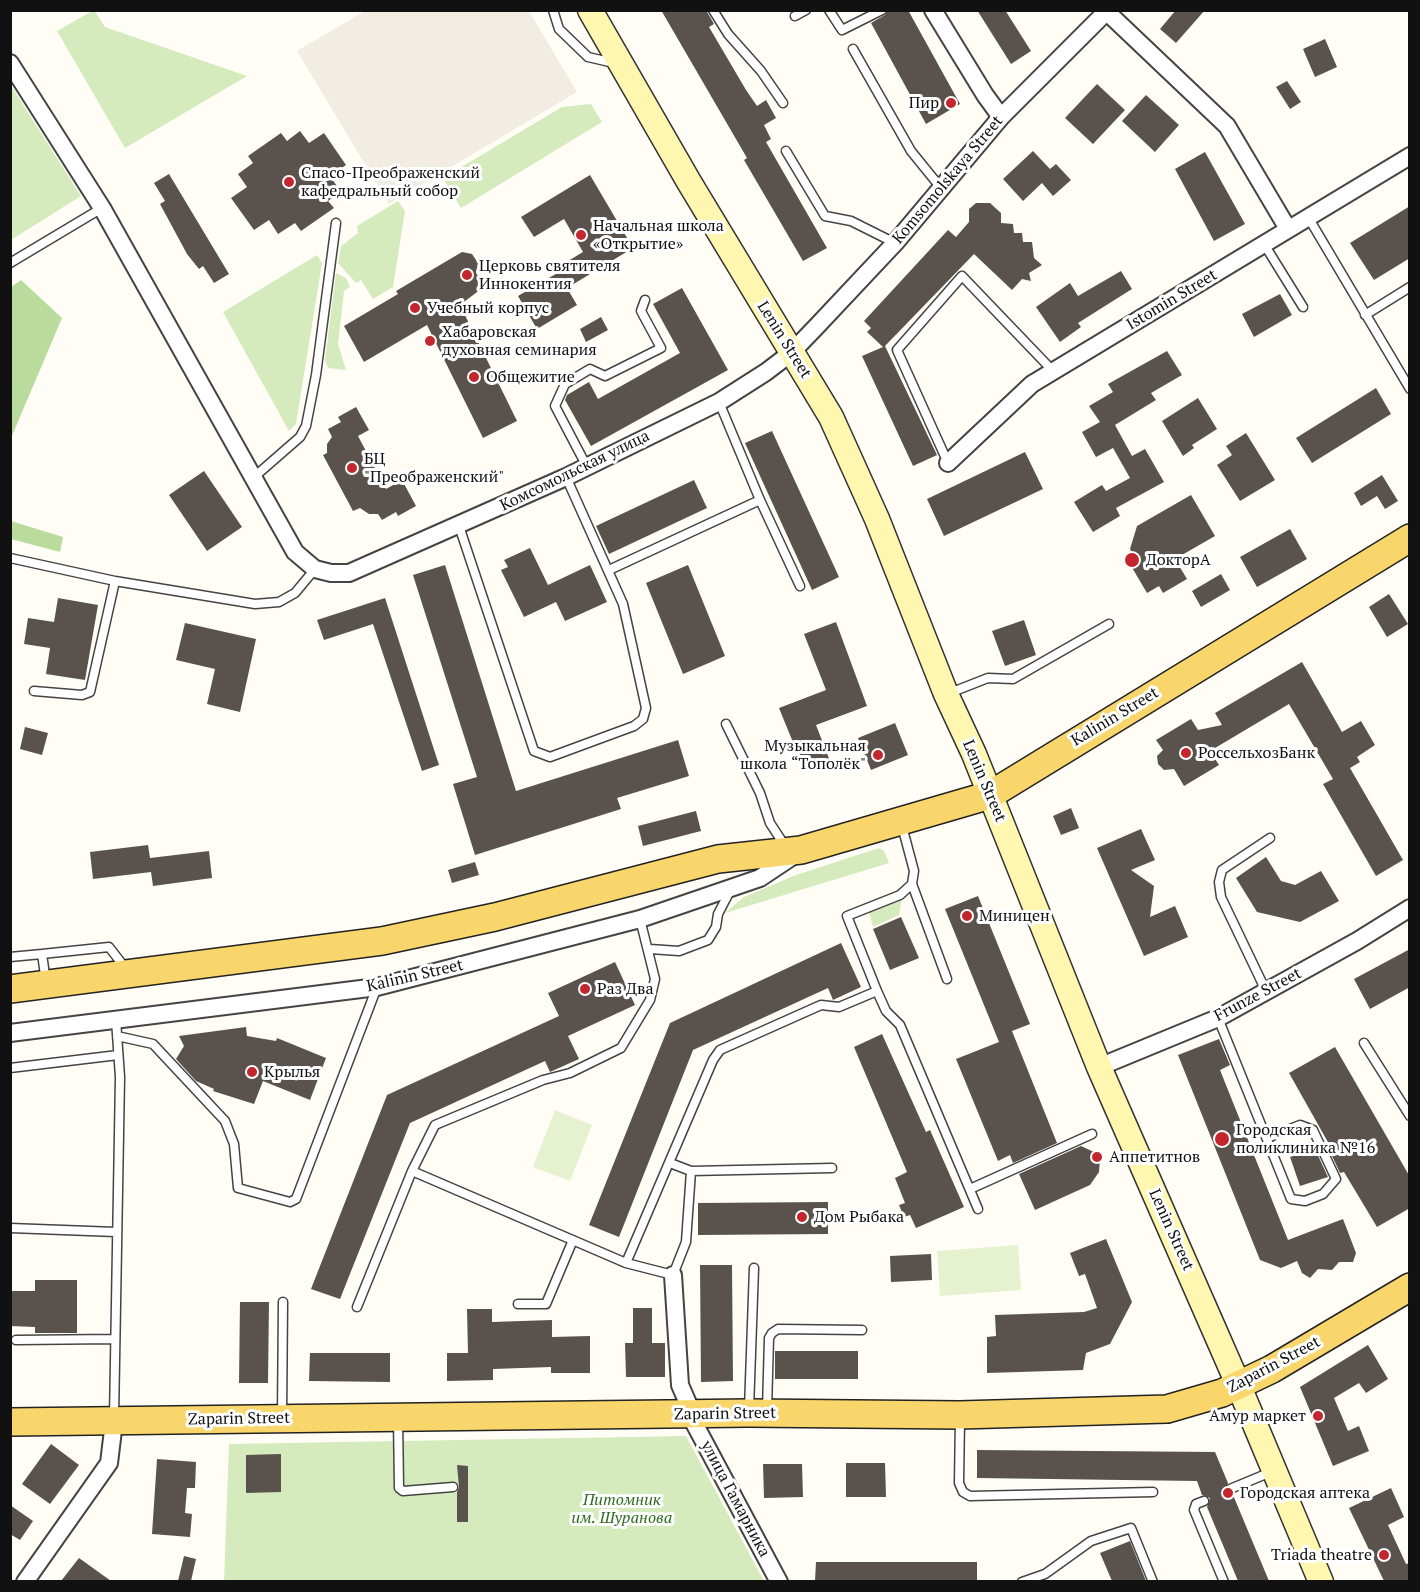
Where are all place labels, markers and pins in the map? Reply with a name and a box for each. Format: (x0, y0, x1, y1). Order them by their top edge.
place label: Пир (909, 93, 939, 113)
marker: Пир (944, 96, 958, 110)
place label: Спасо-Преображенский кафедральный собор (301, 163, 480, 201)
marker: Спасо-Преображенский кафедральный собор (282, 175, 296, 189)
place label: Начальная школа «Открытие» (593, 216, 724, 254)
marker: Начальная школа «Открытие» (574, 228, 588, 242)
place label: Церковь святителя Иннокентия (479, 256, 621, 294)
marker: Церковь святителя Иннокентия (460, 268, 474, 282)
place label: Учебный корпус (427, 298, 549, 318)
marker: Учебный корпус (408, 301, 422, 315)
place label: Хабаровская духовная семинария (442, 322, 597, 360)
marker: Хабаровская духовная семинария (423, 334, 437, 348)
place label: Общежитие (486, 367, 575, 387)
marker: Общежитие (467, 370, 481, 384)
place label: БЦ "Преображенский" (364, 449, 504, 487)
marker: БЦ "Преображенский" (345, 461, 359, 475)
place label: ДокторА (1146, 550, 1211, 570)
marker: ДокторА (1123, 551, 1141, 569)
place label: Музыкальная школа “Тополёк" (740, 736, 866, 774)
place label: РоссельхозБанк (1198, 743, 1315, 763)
marker: РоссельхозБанк (1179, 746, 1193, 760)
marker: Музыкальная школа “Тополёк" (871, 748, 885, 762)
place label: Миницен (979, 906, 1050, 926)
marker: Миницен (960, 909, 974, 923)
place label: Раз Два (597, 979, 654, 999)
marker: Раз Два (578, 982, 592, 996)
place label: Крылья (264, 1062, 320, 1082)
marker: Крылья (245, 1065, 259, 1079)
place label: Городская поликлиника №16 (1236, 1120, 1375, 1158)
marker: Городская поликлиника №16 (1213, 1130, 1231, 1148)
place label: Аппетитнов (1109, 1147, 1200, 1167)
marker: Аппетитнов (1090, 1150, 1104, 1164)
place label: Дом Рыбака (814, 1207, 904, 1227)
marker: Дом Рыбака (795, 1210, 809, 1224)
place label: Амур маркет (1209, 1406, 1306, 1426)
marker: Амур маркет (1311, 1409, 1325, 1423)
place label: Городская аптека (1240, 1483, 1370, 1503)
marker: Городская аптека (1221, 1486, 1235, 1500)
place label: Triada theatre (1271, 1545, 1372, 1565)
marker: Triada theatre (1377, 1548, 1391, 1562)

